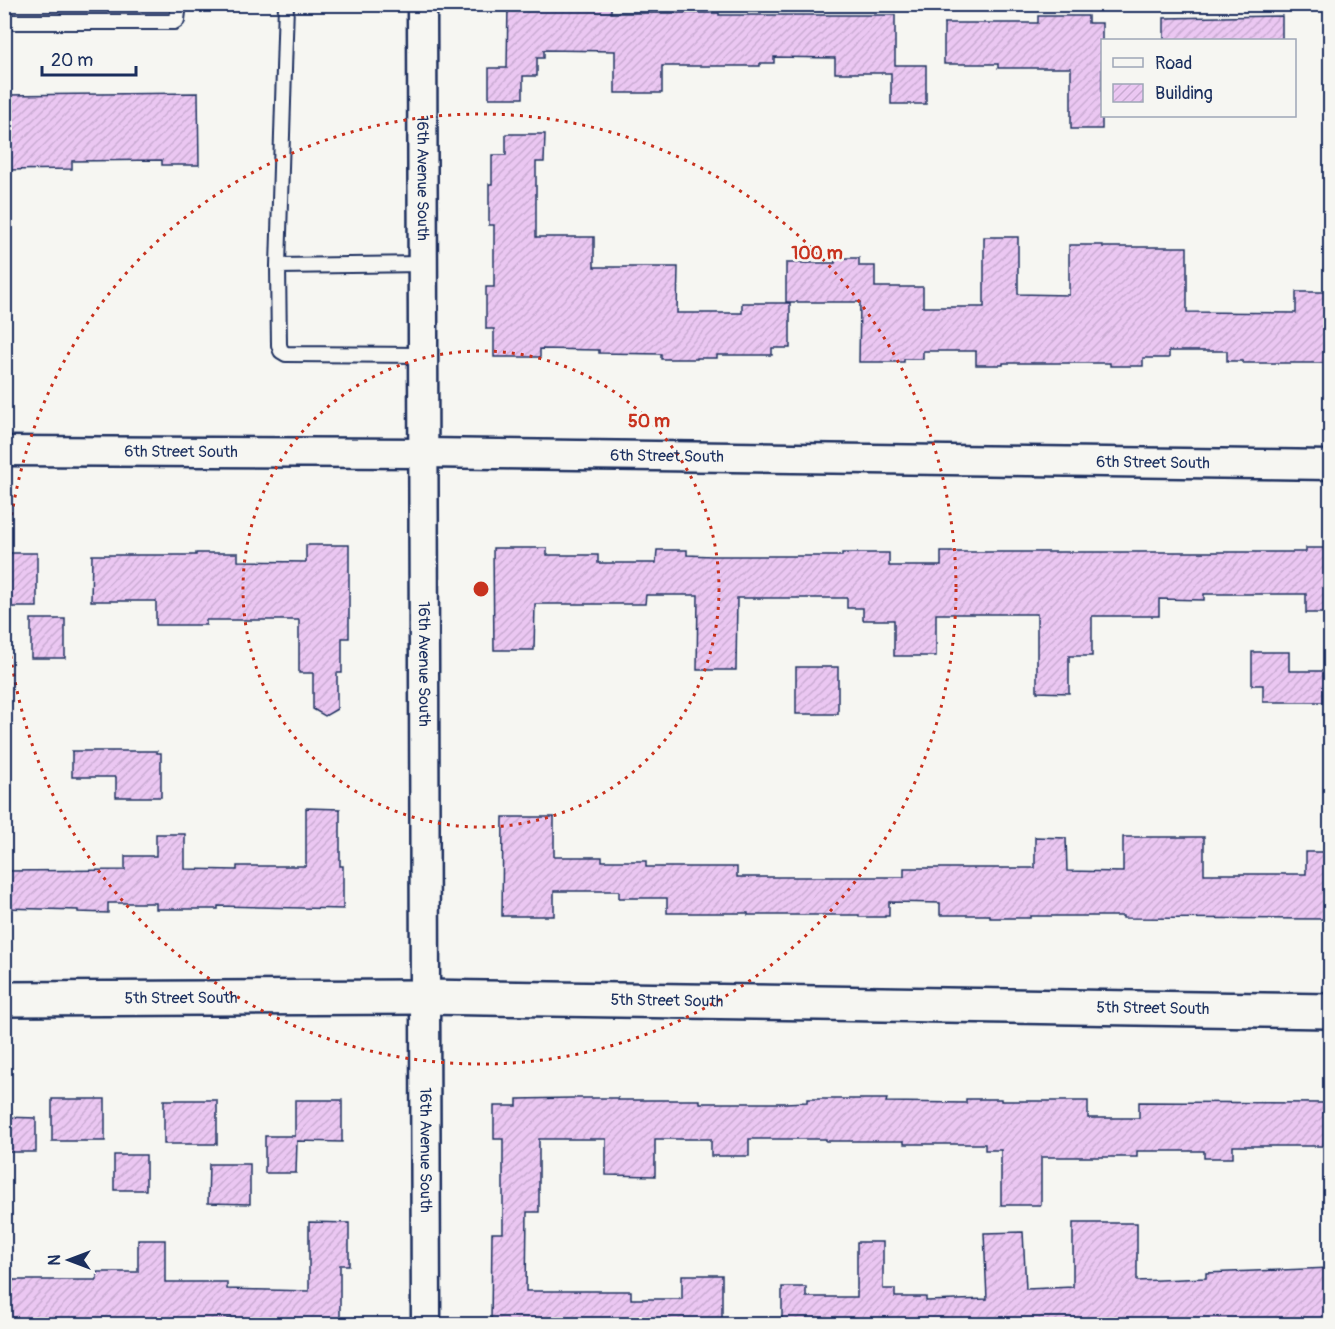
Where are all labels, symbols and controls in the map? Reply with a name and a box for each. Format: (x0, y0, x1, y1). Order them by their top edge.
scale bar (42, 39, 136, 77)
legend (1101, 39, 1296, 117)
text: 20 m (51, 49, 93, 72)
text: Road (1155, 52, 1192, 75)
text: Building (1155, 82, 1213, 105)
street label: 16th Avenue South (412, 115, 433, 241)
text: 100 m (791, 242, 843, 265)
text: 50 m (628, 410, 670, 433)
street label: 6th Street South (124, 442, 238, 462)
street label: 6th Street South (610, 445, 724, 467)
street label: 6th Street South (1096, 452, 1210, 473)
centre of rings (471, 579, 491, 599)
street label: 16th Avenue South (414, 601, 434, 727)
street label: 5th Street South (124, 988, 238, 1008)
street label: 5th Street South (610, 990, 724, 1012)
street label: 5th Street South (1096, 997, 1210, 1019)
street label: 16th Avenue South (415, 1087, 436, 1213)
north arrow (39, 1230, 99, 1290)
text: N (45, 1254, 65, 1265)

